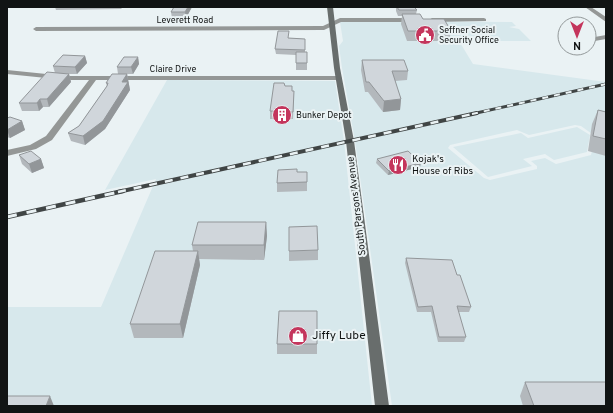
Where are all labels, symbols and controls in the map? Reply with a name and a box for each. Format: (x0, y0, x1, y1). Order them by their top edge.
street label: Leverett Road (157, 15, 213, 26)
north arrow (557, 16, 597, 56)
public building icon: Seffner Social Security Office (414, 24, 436, 46)
place label: Seffner Social Security Office (439, 25, 499, 46)
text: N (573, 38, 581, 52)
street label: Claire Drive (150, 64, 197, 75)
building icon: Bunker Depot (271, 104, 293, 126)
place label: Bunker Depot (296, 110, 352, 121)
place label: Kojak's House of Ribs (412, 153, 473, 178)
restaurant icon: Kojak's House of Ribs (387, 154, 409, 176)
street label: South Parsons Avenue (344, 156, 370, 256)
shop icon: Jiffy Lube (287, 325, 309, 347)
place label: Jiffy Lube (312, 328, 366, 344)

